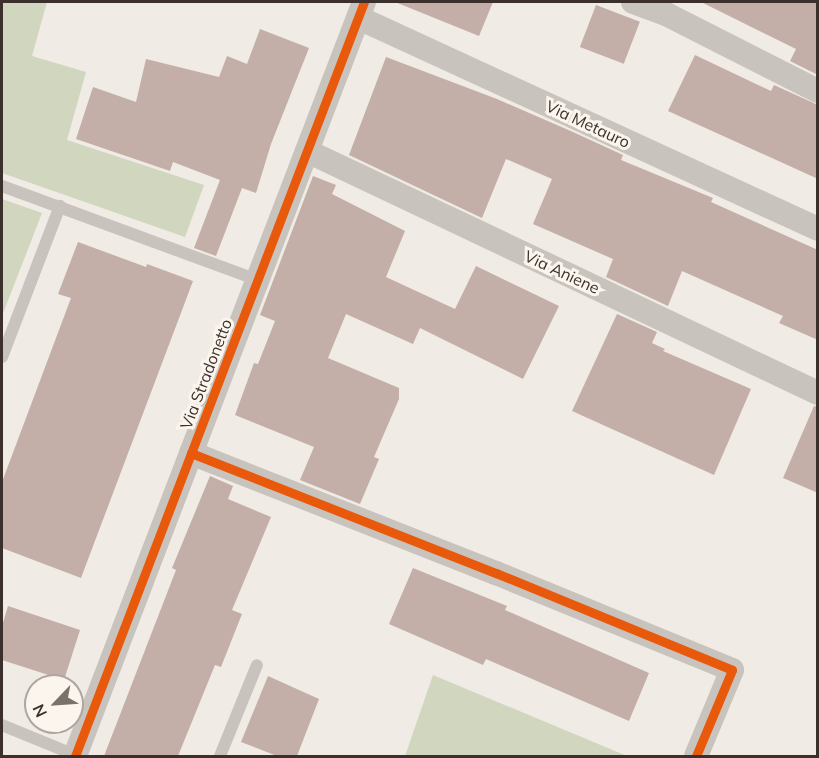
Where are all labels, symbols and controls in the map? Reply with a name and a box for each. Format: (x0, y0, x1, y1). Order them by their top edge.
street label: Via Metauro (543, 96, 633, 152)
street label: Via Aniene (521, 246, 603, 298)
street label: Via Stradonetto (176, 316, 236, 432)
north arrow (24, 674, 84, 734)
text: N (28, 701, 51, 720)

